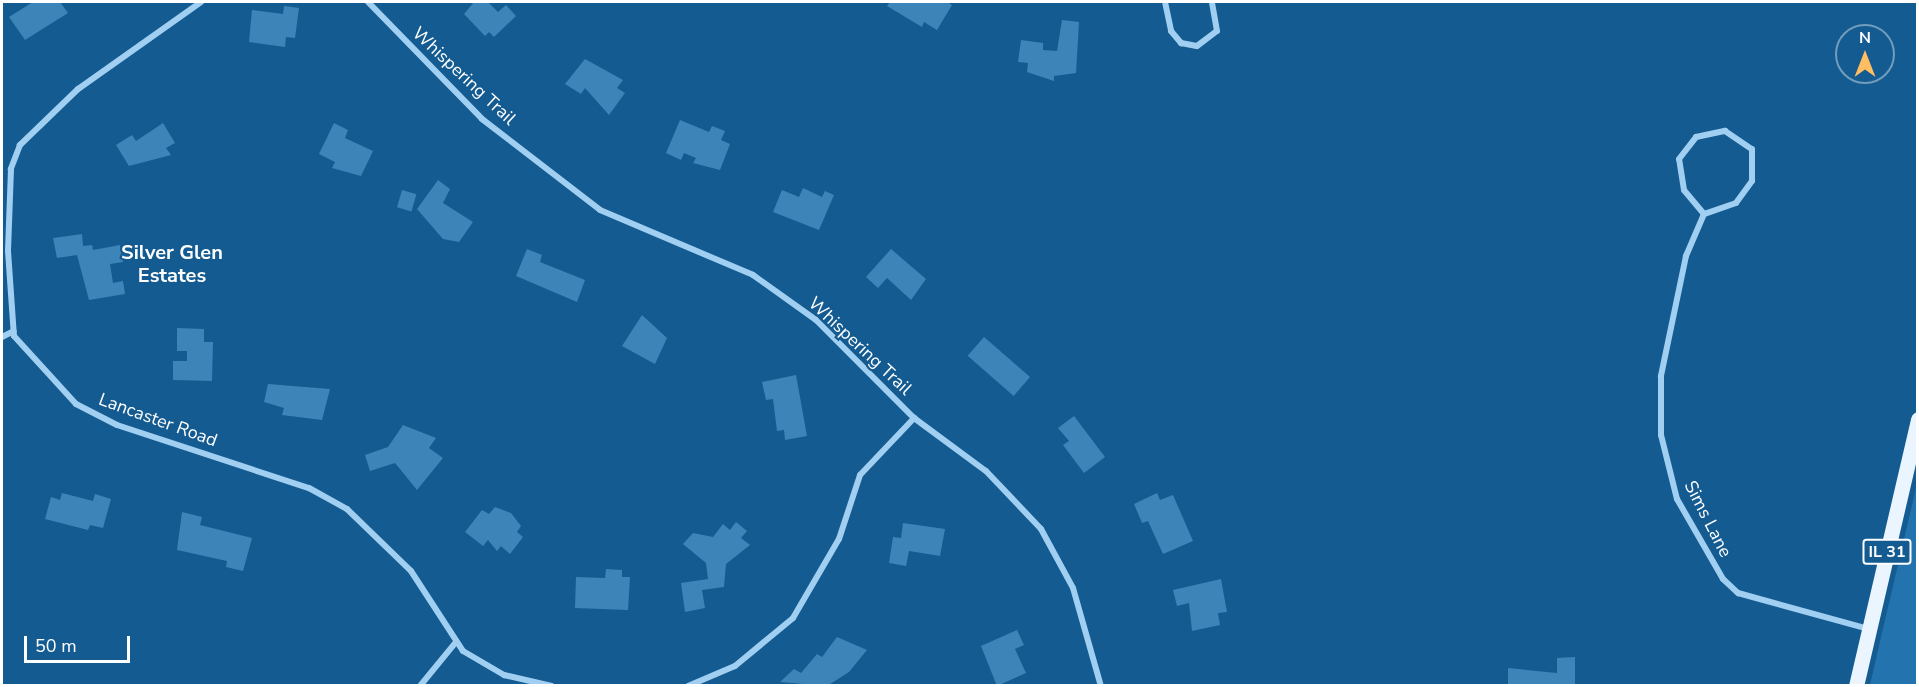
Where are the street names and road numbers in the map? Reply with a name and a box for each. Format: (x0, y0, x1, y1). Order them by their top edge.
street label: Whispering Trail (408, 22, 520, 130)
street label: Whispering Trail (804, 292, 916, 400)
street label: Lancaster Road (96, 389, 220, 451)
street label: Sims Lane (1680, 477, 1736, 561)
road number: IL 31 (1862, 539, 1912, 565)

